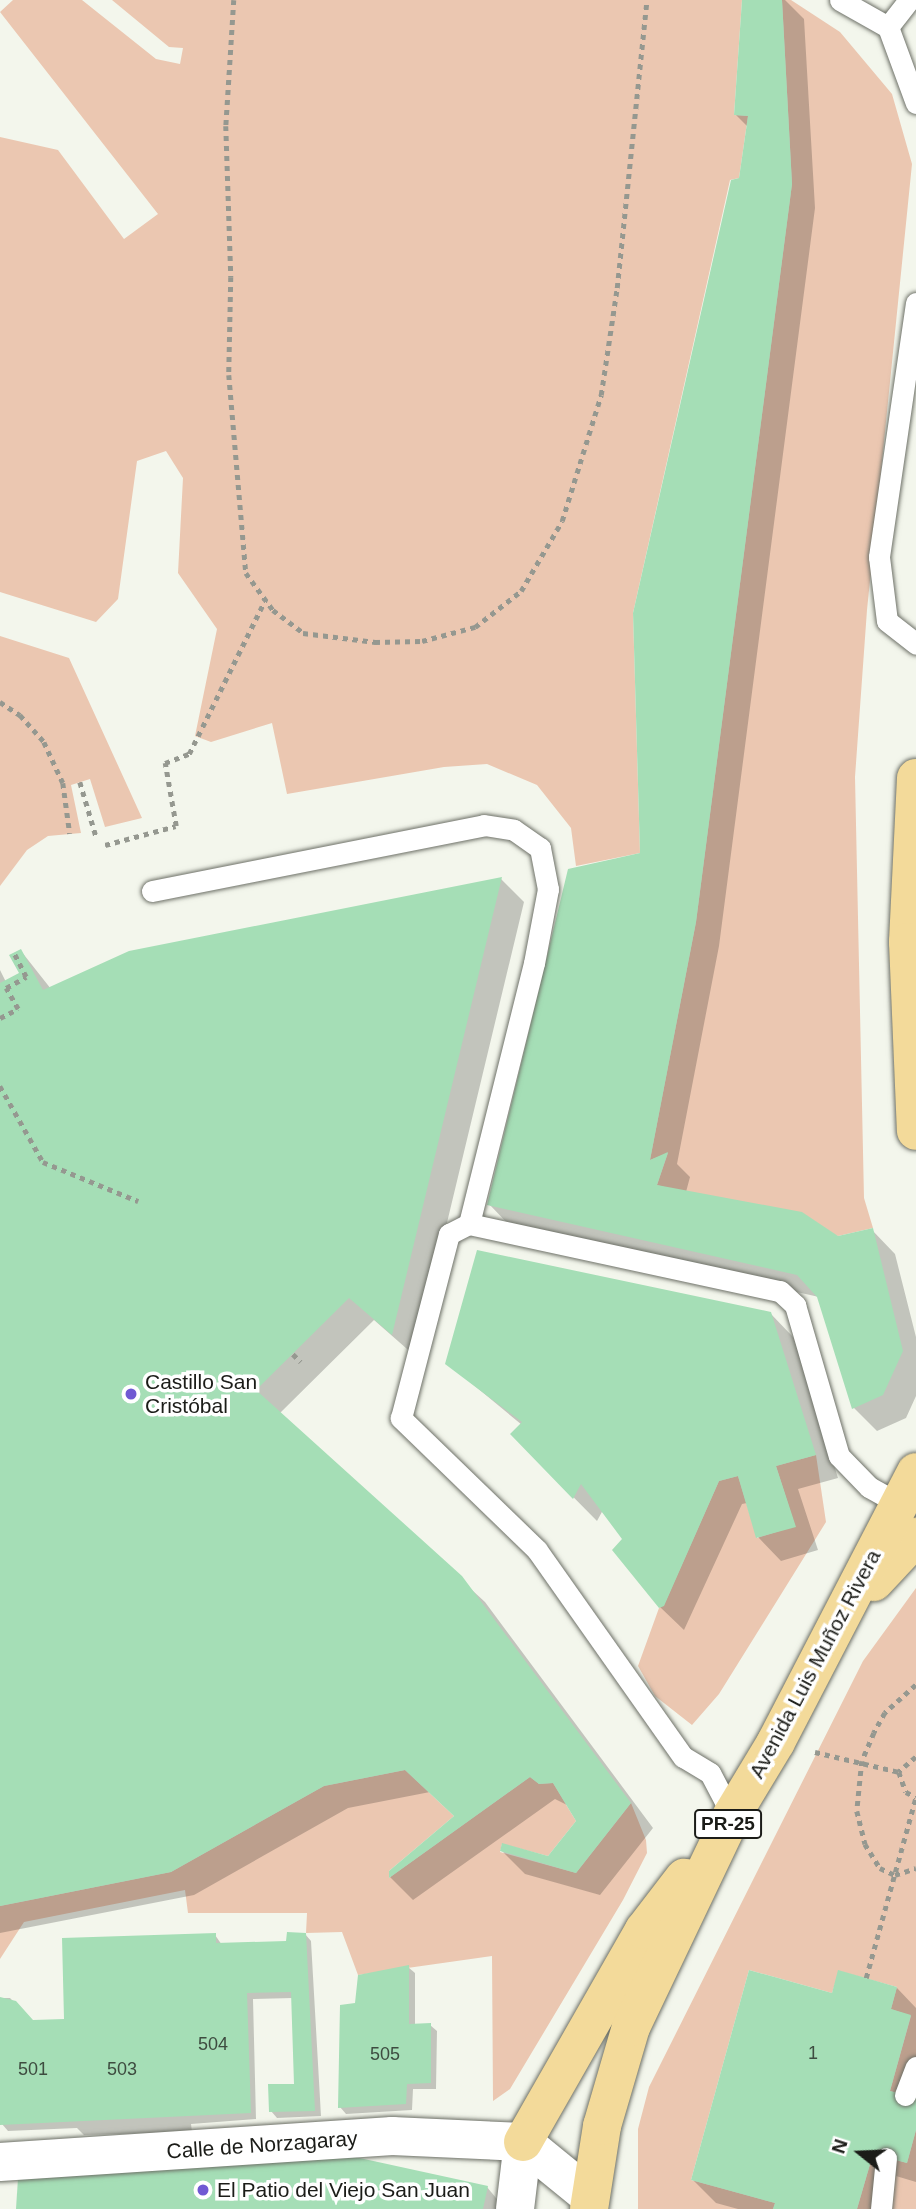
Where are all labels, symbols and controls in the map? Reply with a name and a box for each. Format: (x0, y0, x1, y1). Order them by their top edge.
place label: Castillo San Cristóbal (145, 1369, 257, 1419)
marker: Castillo San Cristóbal (123, 1386, 139, 1402)
street label: Avenida Luis Muñoz Rivera (744, 1545, 886, 1783)
road number: PR-25 (693, 1808, 763, 1840)
house number: 504 (198, 2033, 228, 2055)
house number: 1 (808, 2042, 818, 2064)
house number: 505 (370, 2043, 400, 2065)
house number: 501 (18, 2058, 48, 2080)
house number: 503 (107, 2058, 137, 2080)
north arrow (825, 2118, 895, 2188)
street label: Calle de Norzagaray (166, 2126, 358, 2164)
text: N (827, 2137, 852, 2156)
place label: El Patio del Viejo San Juan (217, 2177, 470, 2203)
marker: El Patio del Viejo San Juan (195, 2182, 211, 2198)

